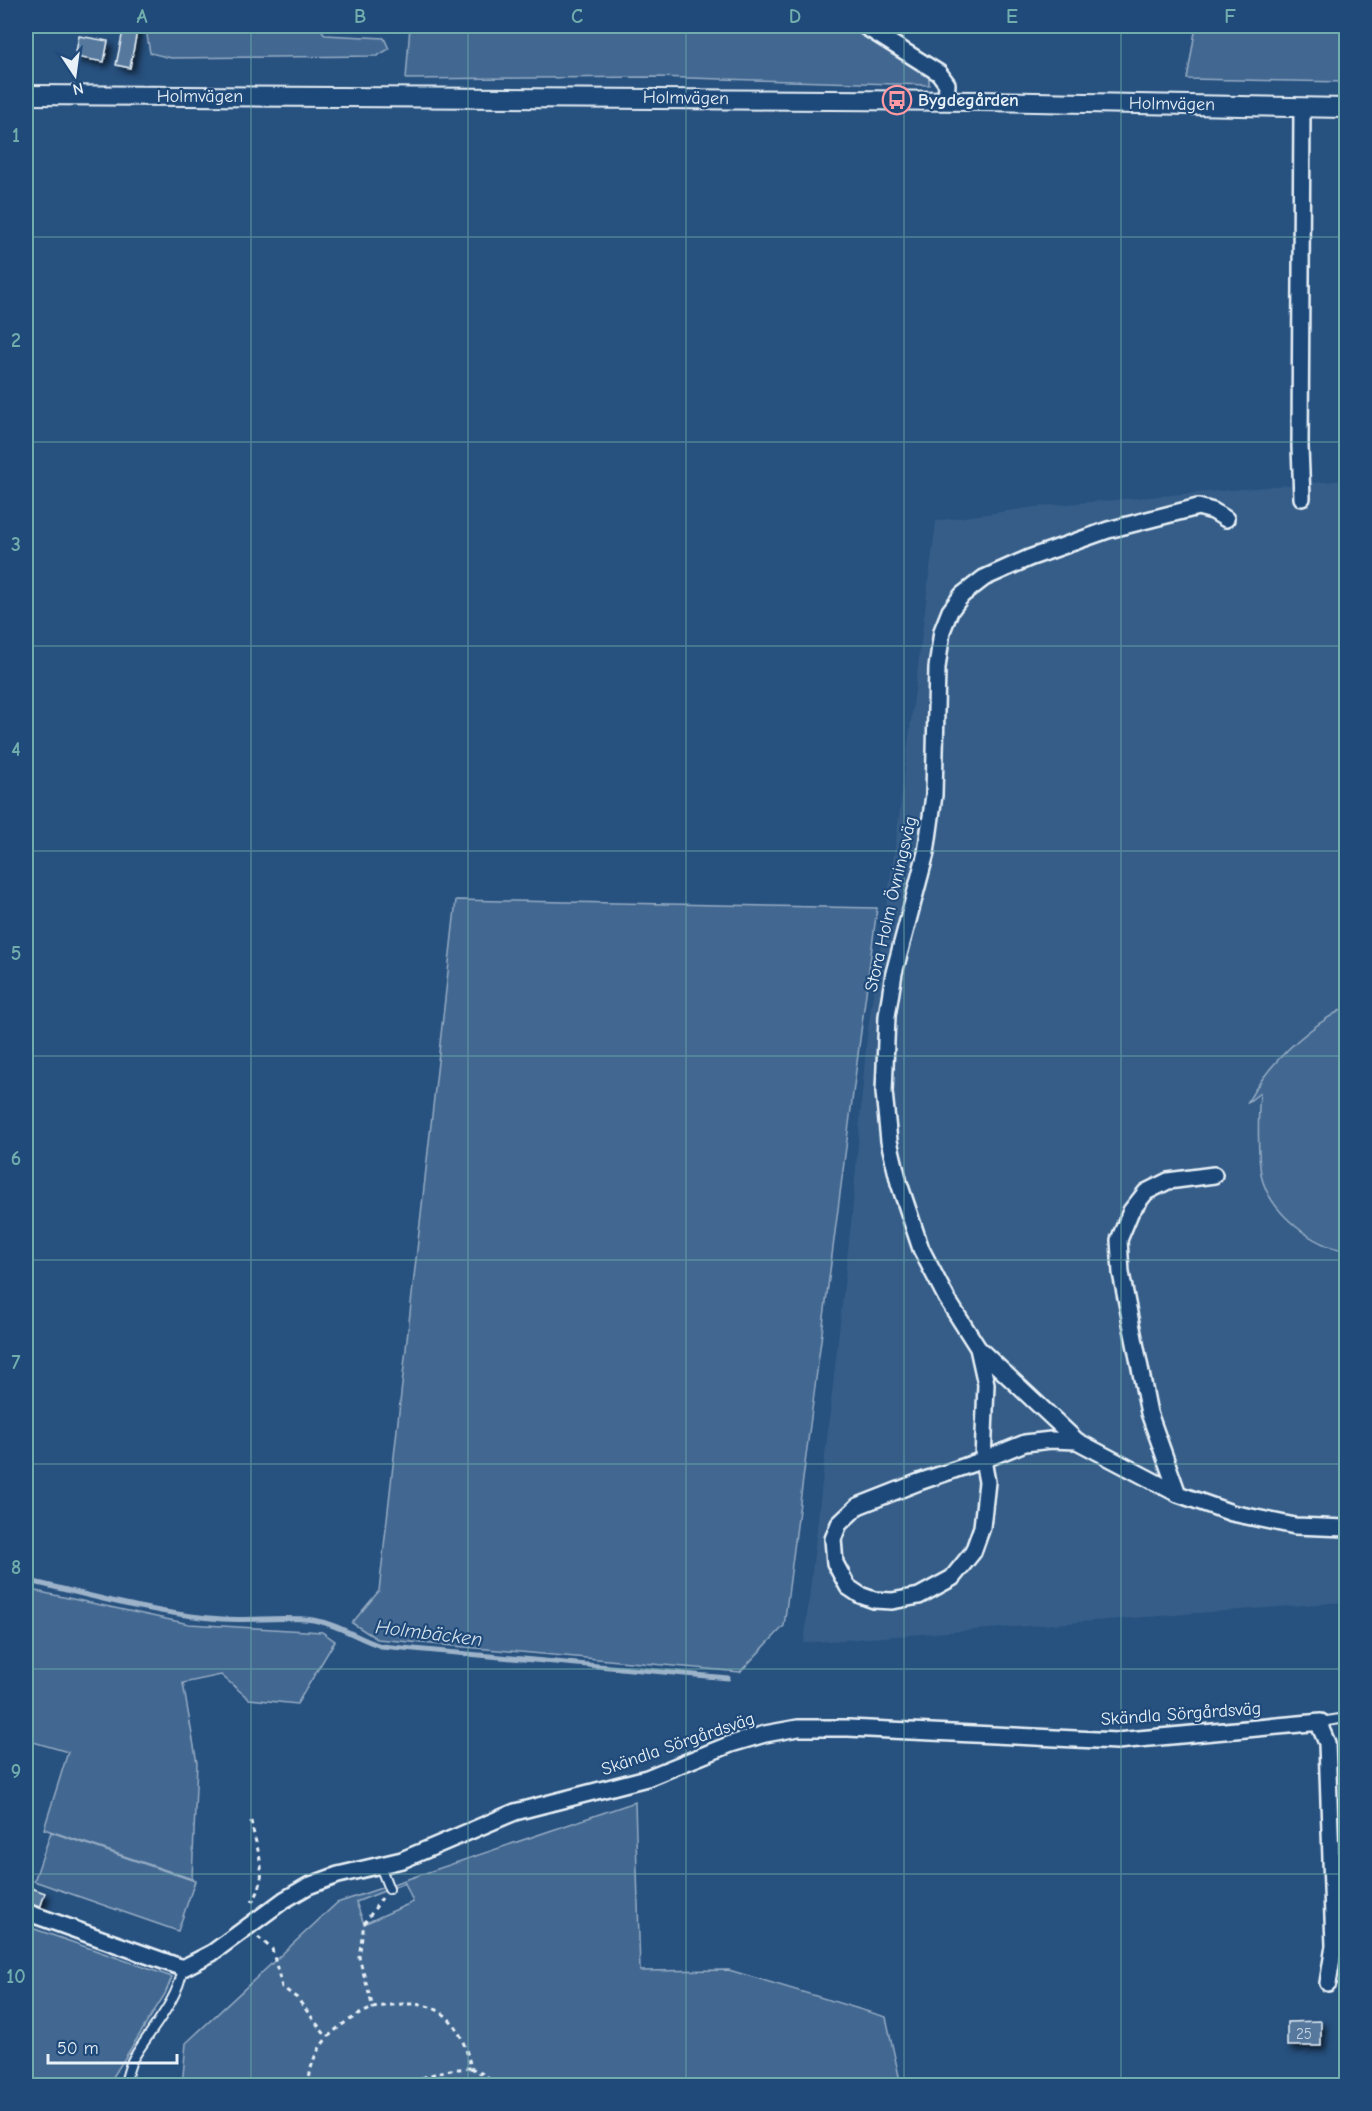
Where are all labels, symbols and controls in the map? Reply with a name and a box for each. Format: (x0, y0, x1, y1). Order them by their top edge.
text: A (136, 5, 148, 28)
text: B (354, 5, 366, 28)
text: C (571, 5, 583, 28)
text: D (789, 5, 801, 28)
text: E (1006, 5, 1018, 28)
text: F (1224, 5, 1236, 28)
north arrow (45, 45, 105, 105)
text: N (71, 79, 85, 99)
bus stop icon: Bygdegården (881, 84, 913, 116)
street label: Holmvägen (157, 86, 243, 107)
street label: Holmvägen (643, 87, 729, 109)
place label: Bygdegården (918, 90, 1019, 111)
street label: Holmvägen (1129, 93, 1215, 115)
text: 1 (12, 124, 20, 147)
text: 2 (11, 329, 21, 352)
text: 3 (11, 533, 21, 556)
text: 4 (11, 738, 21, 761)
street label: Stora Holm Övningsväg (861, 814, 921, 994)
text: 5 (11, 942, 21, 965)
text: 6 (11, 1147, 21, 1170)
text: 7 (12, 1351, 21, 1374)
text: 8 (11, 1556, 21, 1579)
water label: Holmbäcken (374, 1615, 484, 1651)
street label: Skändla Sörgårdsväg (1100, 1698, 1262, 1730)
street label: Skändla Sörgårdsväg (599, 1708, 757, 1780)
text: 9 (11, 1760, 21, 1783)
text: 10 (6, 1965, 26, 1988)
house number: 25 (1296, 2025, 1312, 2043)
scale bar (48, 2027, 177, 2065)
text: 50 m (57, 2038, 99, 2059)

